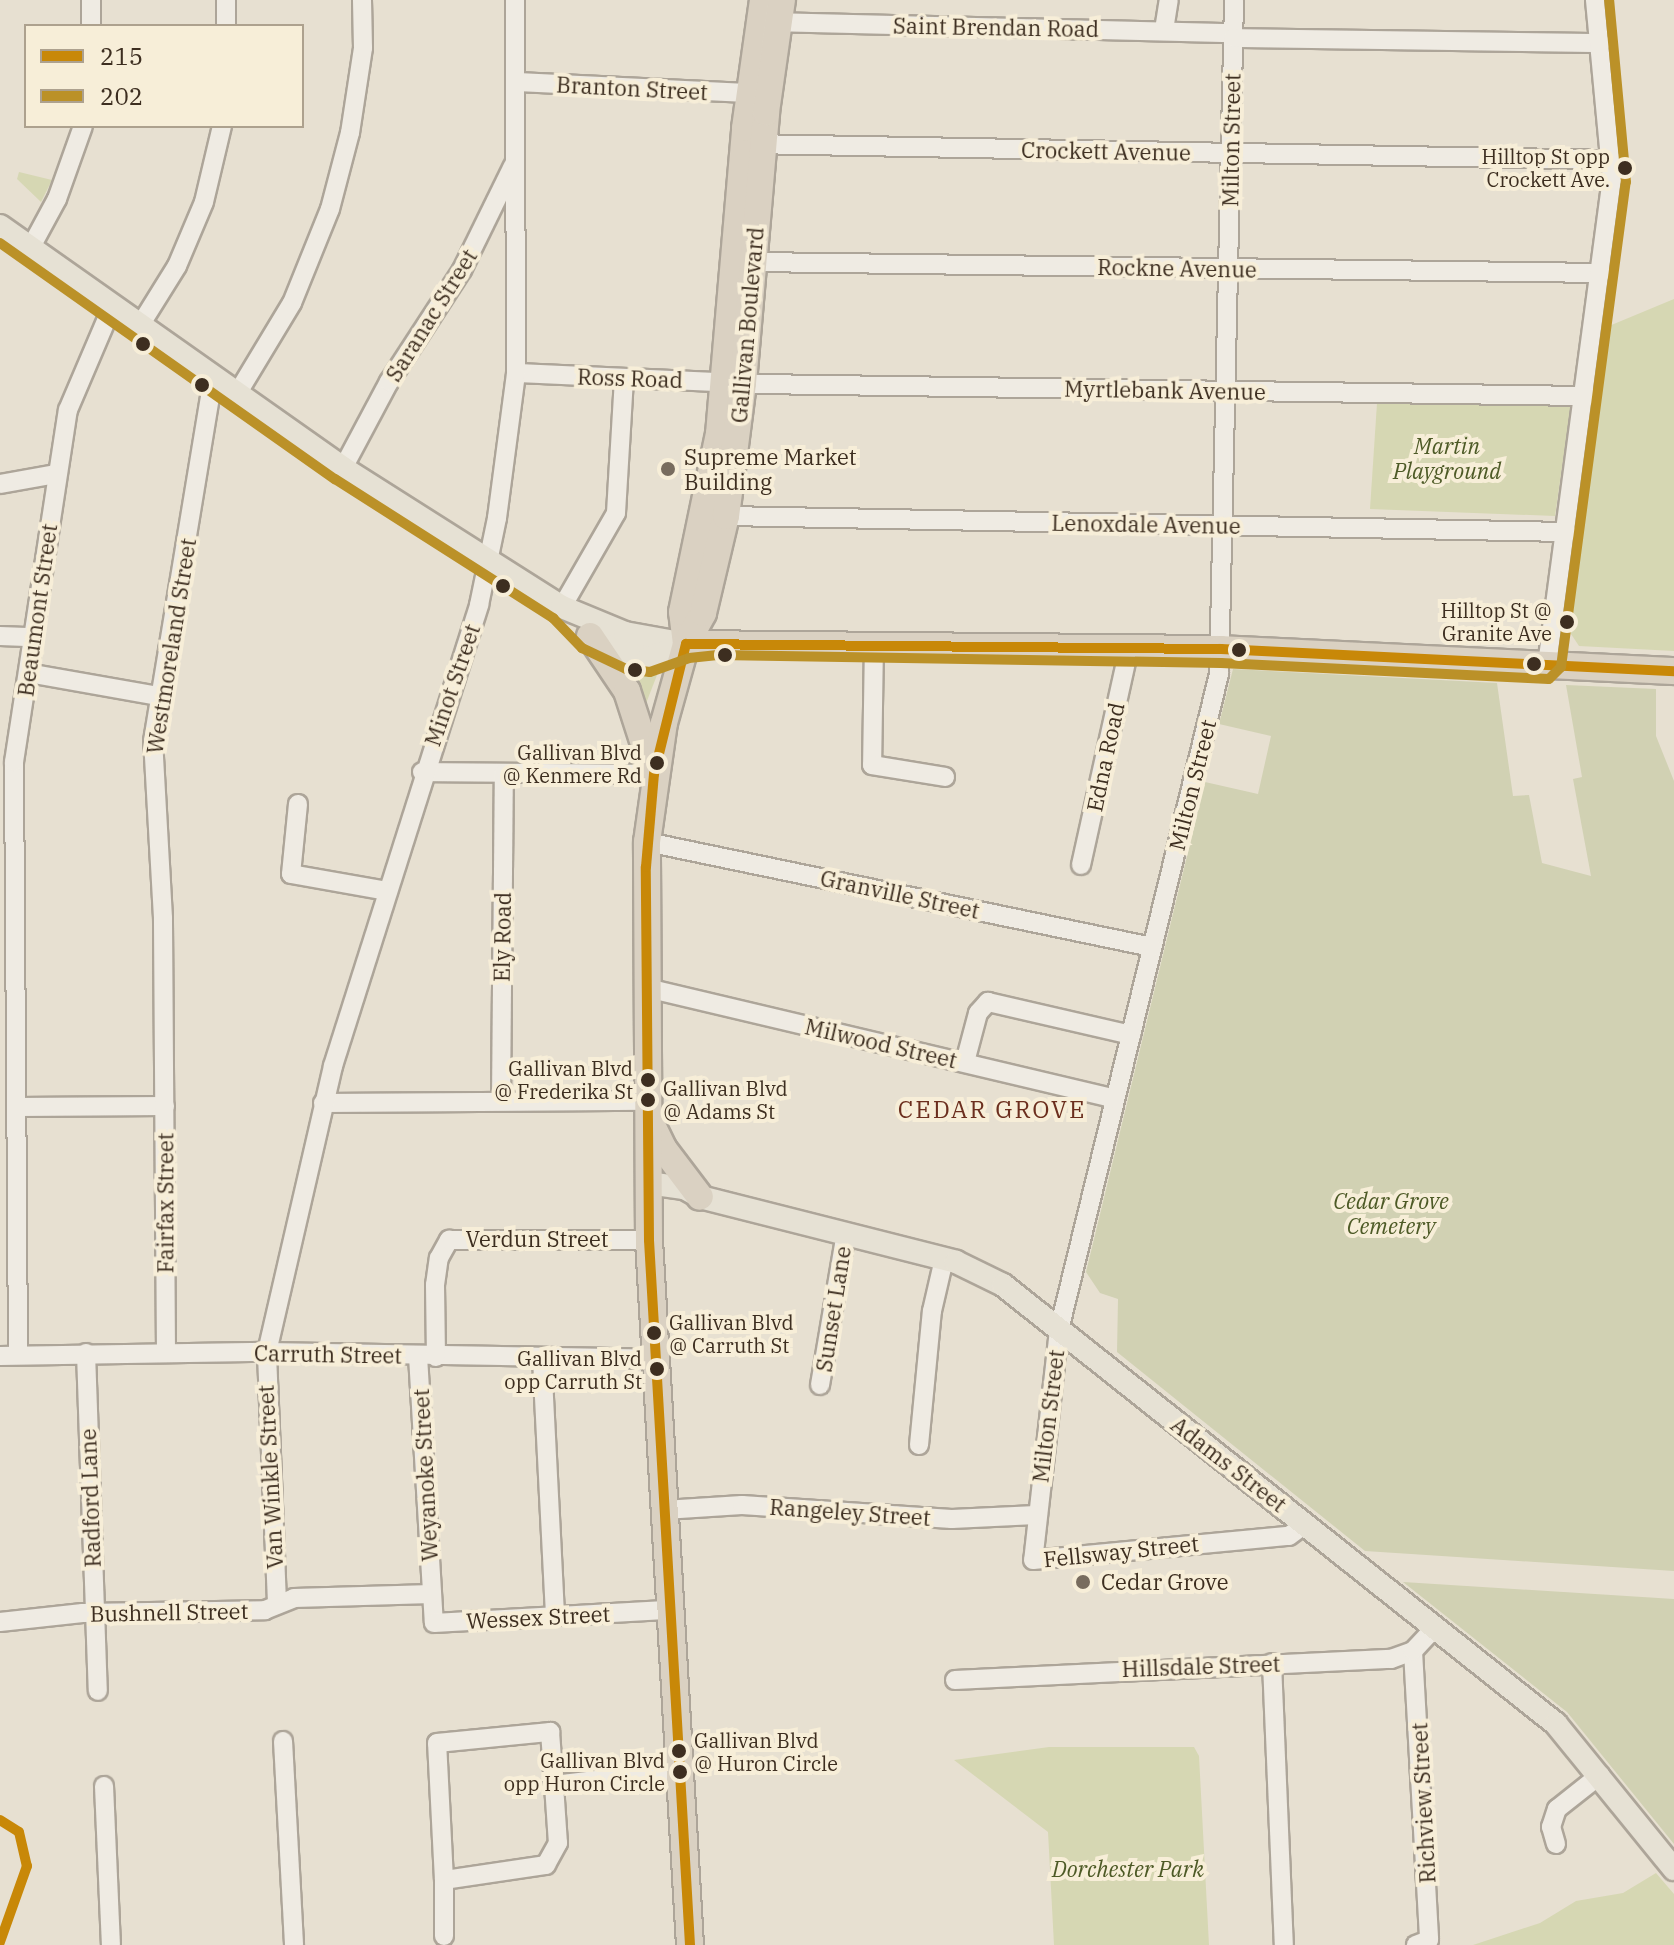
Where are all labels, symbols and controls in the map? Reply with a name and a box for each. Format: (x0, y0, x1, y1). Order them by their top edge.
street label: Saint Brendan Road (893, 12, 1099, 42)
legend (24, 24, 304, 128)
text: 215 (100, 40, 143, 72)
street label: Branton Street (556, 71, 708, 105)
street label: Milton Street (1217, 73, 1245, 207)
text: 202 (100, 80, 143, 112)
street label: Crockett Avenue (1021, 136, 1191, 166)
place label: Hilltop St opp Crockett Ave. (1481, 144, 1610, 191)
marker: Hilltop St opp Crockett Ave. (1617, 160, 1633, 176)
street label: Gallivan Boulevard (725, 226, 769, 424)
street label: Saranac Street (380, 244, 482, 386)
street label: Rockne Avenue (1097, 253, 1257, 283)
unlabelled marker (135, 336, 151, 352)
street label: Ross Road (577, 363, 683, 393)
street label: Myrtlebank Avenue (1064, 375, 1266, 405)
unlabelled marker (194, 377, 210, 393)
park label: Martin Playground (1393, 432, 1501, 484)
place label: Supreme Market Building (684, 443, 856, 494)
marker: Supreme Market Building (659, 460, 677, 478)
street label: Lenoxdale Avenue (1051, 509, 1241, 539)
street label: Beaumont Street (12, 522, 62, 698)
street label: Westmoreland Street (141, 536, 201, 756)
unlabelled marker (495, 578, 511, 594)
place label: Hilltop St @ Granite Ave (1441, 598, 1552, 645)
marker: Hilltop St @ Granite Ave (1559, 614, 1575, 630)
street label: Minot Street (419, 621, 485, 749)
unlabelled marker (1231, 642, 1247, 658)
unlabelled marker (717, 647, 733, 663)
unlabelled marker (1526, 656, 1542, 672)
unlabelled marker (627, 662, 643, 678)
street label: Edna Road (1081, 700, 1129, 814)
street label: Milton Street (1163, 717, 1221, 853)
place label: Gallivan Blvd @ Kenmere Rd (502, 740, 642, 787)
marker: Gallivan Blvd @ Kenmere Rd (649, 755, 665, 771)
street label: Granville Street (818, 864, 982, 924)
street label: Ely Road (488, 892, 516, 982)
street label: Milwood Street (802, 1013, 960, 1073)
place label: Gallivan Blvd @ Frederika St (494, 1056, 633, 1103)
marker: Gallivan Blvd @ Frederika St (640, 1072, 656, 1088)
place label: Gallivan Blvd @ Adams St (663, 1076, 788, 1123)
marker: Gallivan Blvd @ Adams St (640, 1092, 656, 1108)
district label: CEDAR GROVE (898, 1096, 1086, 1124)
street label: Fairfax Street (152, 1133, 178, 1273)
park label: Cedar Grove Cemetery (1333, 1187, 1449, 1238)
street label: Verdun Street (466, 1226, 608, 1252)
street label: Sunset Lane (810, 1244, 856, 1374)
place label: Gallivan Blvd @ Carruth St (669, 1310, 794, 1357)
marker: Gallivan Blvd @ Carruth St (646, 1325, 662, 1341)
street label: Carruth Street (254, 1340, 402, 1368)
place label: Gallivan Blvd opp Carruth St (504, 1346, 642, 1393)
street label: Milton Street (1027, 1348, 1069, 1484)
marker: Gallivan Blvd opp Carruth St (649, 1361, 665, 1377)
street label: Van Winkle Street (252, 1384, 288, 1570)
street label: Weyanoke Street (407, 1388, 443, 1562)
street label: Adams Street (1166, 1411, 1292, 1517)
street label: Radford Lane (74, 1428, 106, 1568)
street label: Rangeley Street (769, 1493, 931, 1531)
street label: Fellsway Street (1042, 1530, 1200, 1572)
place label: Cedar Grove (1101, 1569, 1228, 1595)
marker: Cedar Grove (1072, 1571, 1094, 1593)
street label: Bushnell Street (90, 1597, 248, 1627)
street label: Wessex Street (465, 1600, 611, 1634)
street label: Hillsdale Street (1121, 1650, 1281, 1682)
street label: Richview Street (1406, 1722, 1440, 1884)
place label: Gallivan Blvd @ Huron Circle (694, 1728, 838, 1775)
marker: Gallivan Blvd @ Huron Circle (671, 1743, 687, 1759)
place label: Gallivan Blvd opp Huron Circle (504, 1748, 665, 1795)
marker: Gallivan Blvd opp Huron Circle (672, 1764, 688, 1780)
park label: Dorchester Park (1052, 1856, 1204, 1882)

